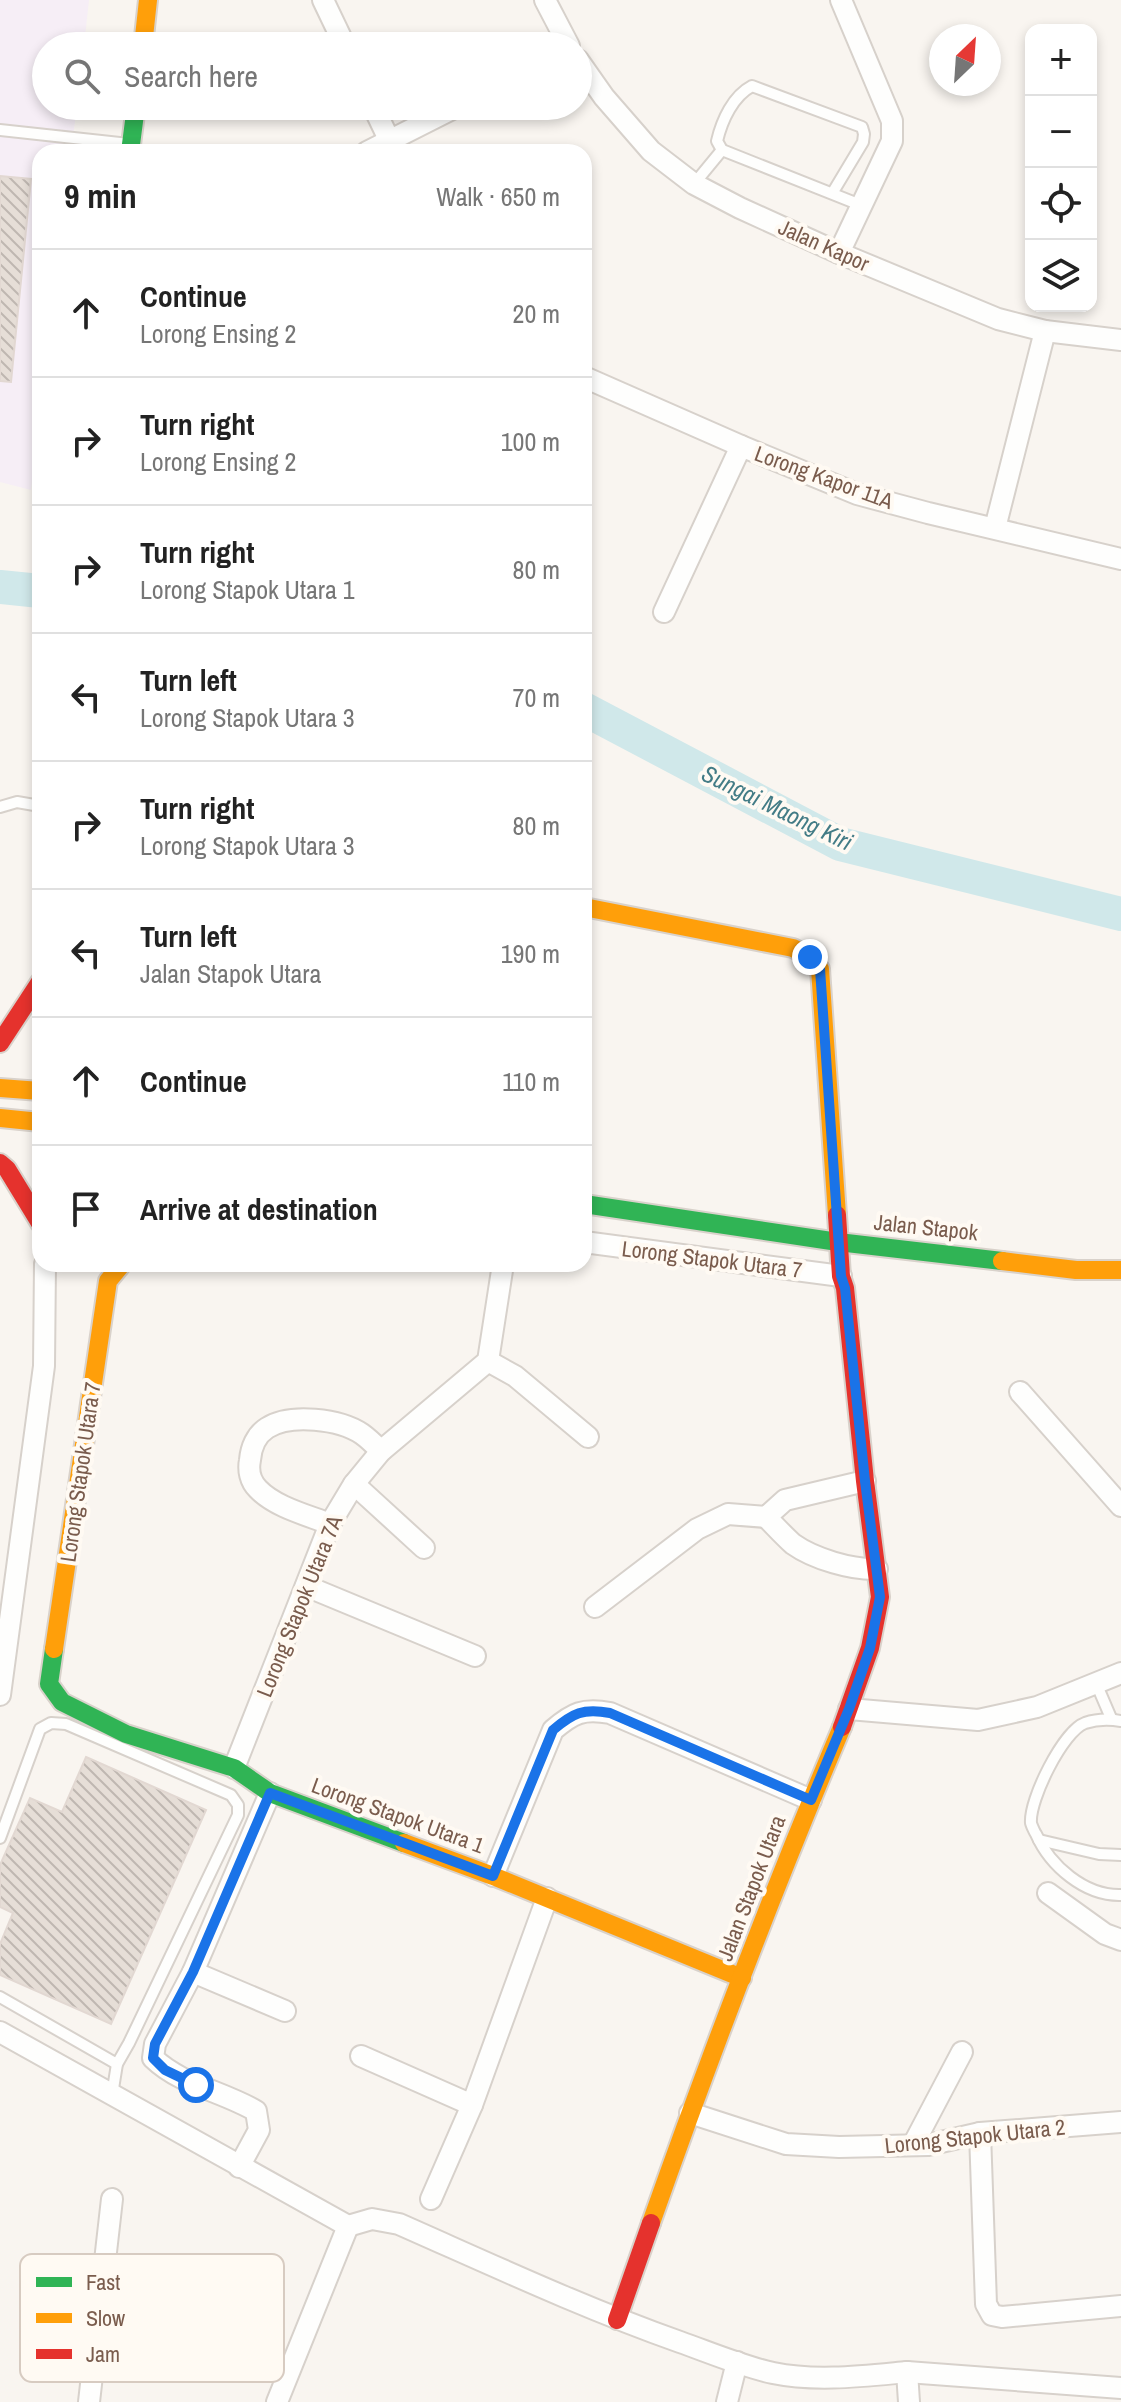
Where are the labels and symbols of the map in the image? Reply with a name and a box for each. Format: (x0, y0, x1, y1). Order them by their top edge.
north arrow (929, 24, 1001, 96)
street label: Jalan Kapor (774, 212, 874, 278)
street label: Lorong Kapor 11A (751, 438, 898, 516)
water label: Sungai Maong Kiri (697, 757, 859, 858)
route end (792, 939, 828, 975)
street label: Jalan Stapok (873, 1207, 980, 1247)
street label: Lorong Stapok Utara 7 (620, 1233, 804, 1285)
street label: Lorong Stapok Utara 7 (53, 1380, 107, 1564)
street label: Lorong Stapok Utara 7A (249, 1510, 350, 1701)
street label: Lorong Stapok Utara 1 (308, 1770, 488, 1860)
street label: Jalan Stapok Utara (710, 1811, 792, 1965)
route start (178, 2067, 214, 2103)
street label: Lorong Stapok Utara 2 (883, 2112, 1067, 2160)
legend (20, 2254, 284, 2382)
text: Fast (86, 2267, 120, 2297)
text: Slow (86, 2303, 125, 2333)
text: Jam (86, 2339, 120, 2369)

